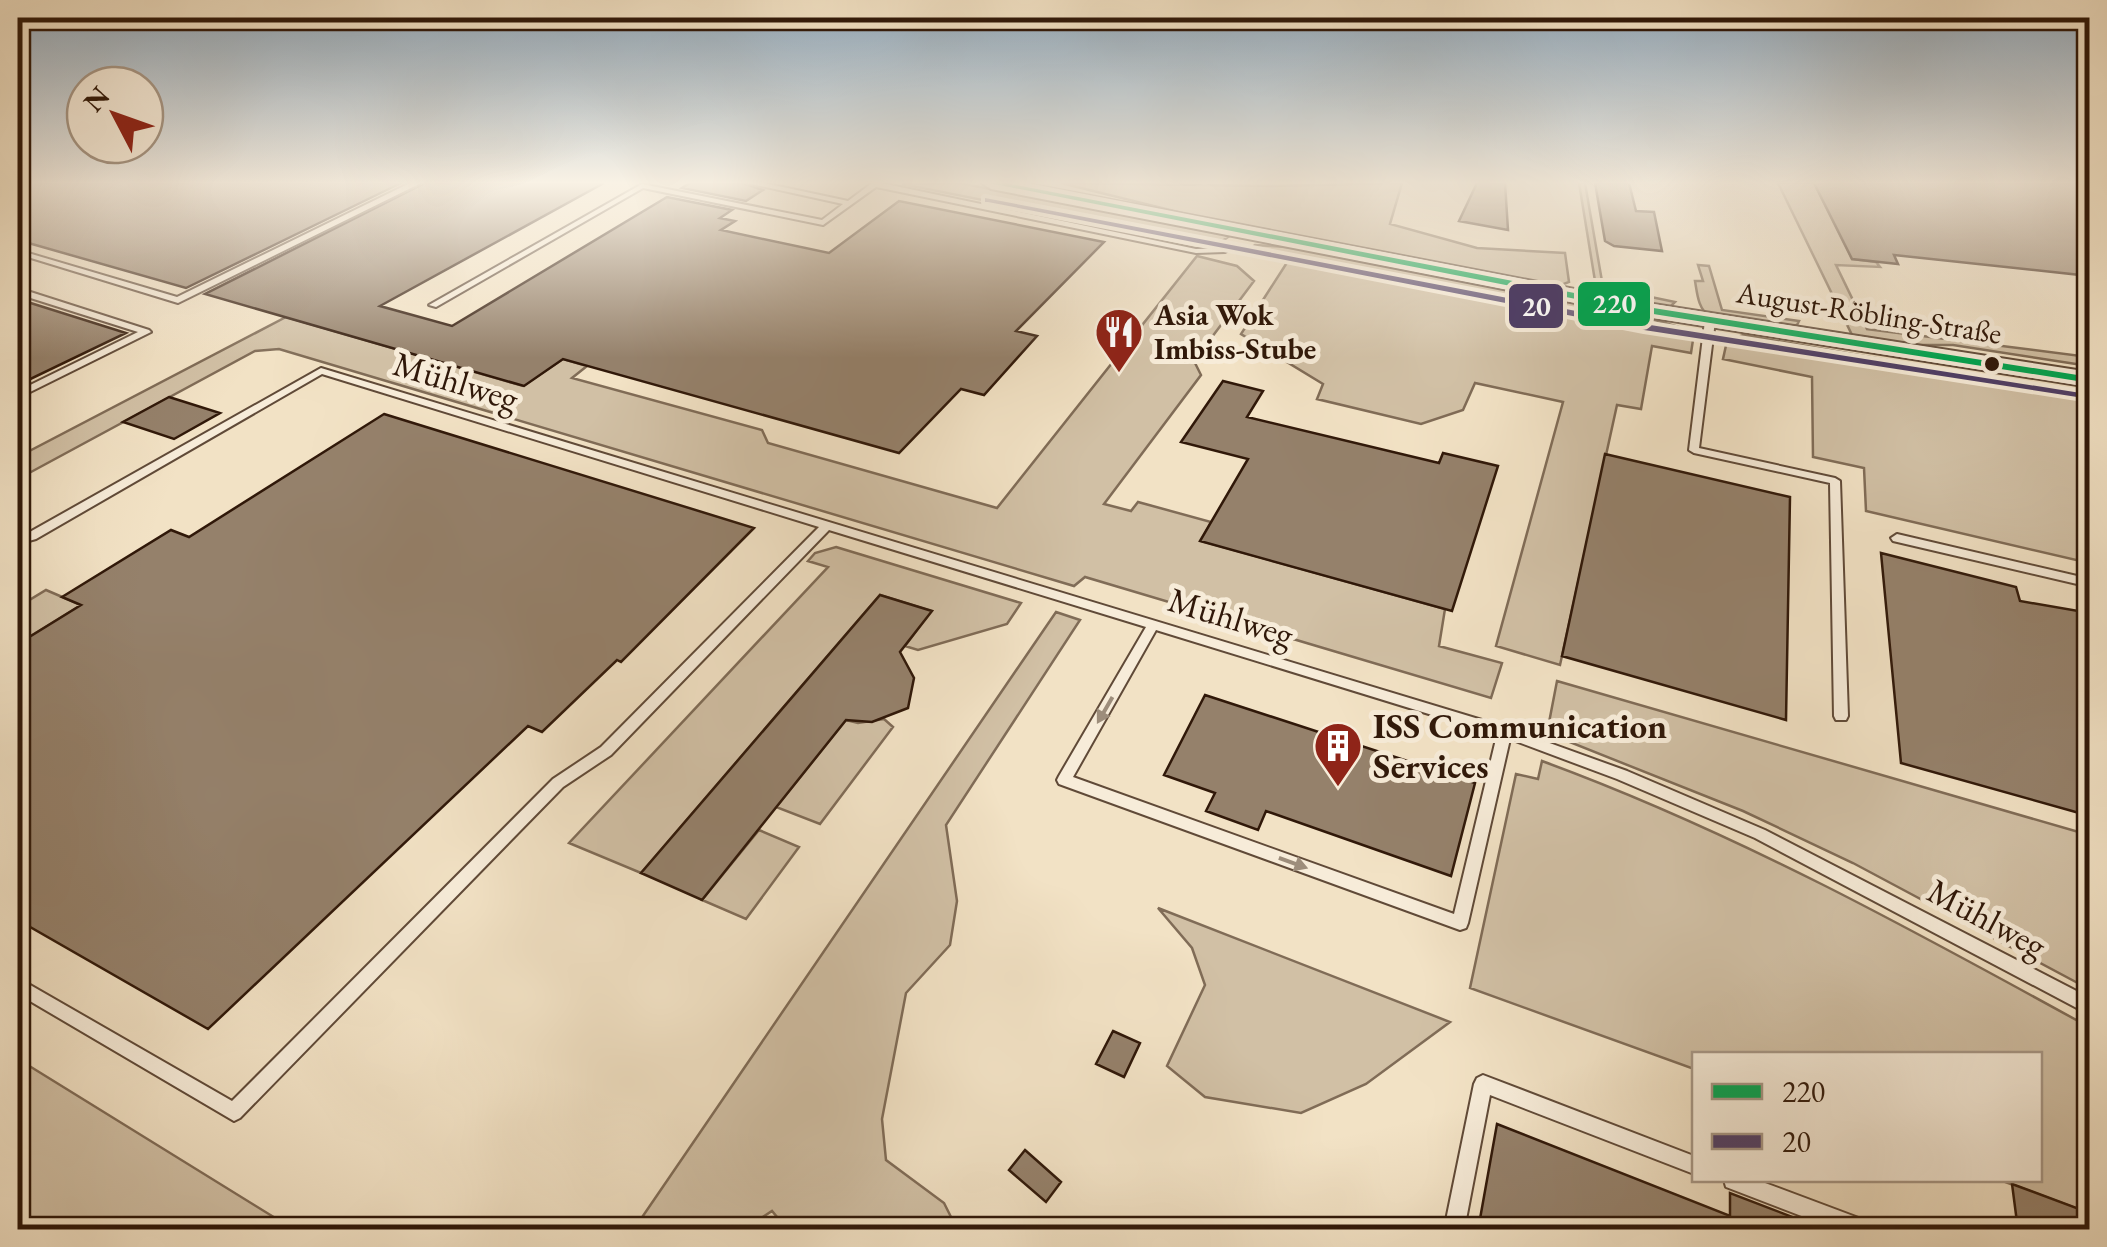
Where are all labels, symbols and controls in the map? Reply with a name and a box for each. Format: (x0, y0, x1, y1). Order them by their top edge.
north arrow (65, 65, 165, 165)
text: N (75, 78, 117, 119)
street label: August-Röbling-Straße (1733, 272, 2004, 353)
line badge: 220 (1576, 280, 1652, 328)
line badge: 20 (1507, 282, 1565, 330)
text: 220 (1592, 285, 1636, 321)
text: 20 (1521, 288, 1551, 324)
place label: Asia Wok Imbiss-Stube (1153, 295, 1316, 368)
restaurant icon: Asia Wok Imbiss-Stube (1093, 306, 1145, 374)
street label: Mühlweg (388, 340, 525, 421)
unlabelled marker (1982, 354, 2002, 374)
street label: Mühlweg (1163, 576, 1300, 657)
one-way arrow (1096, 695, 1113, 724)
place label: ISS Communication Services (1373, 703, 1667, 788)
building icon: ISS Communication Services (1312, 720, 1364, 788)
one-way arrow (1279, 856, 1309, 871)
street label: Mühlweg (1920, 868, 2055, 968)
legend (1692, 1052, 2042, 1182)
text: 220 (1782, 1072, 1825, 1111)
text: 20 (1782, 1122, 1811, 1161)

